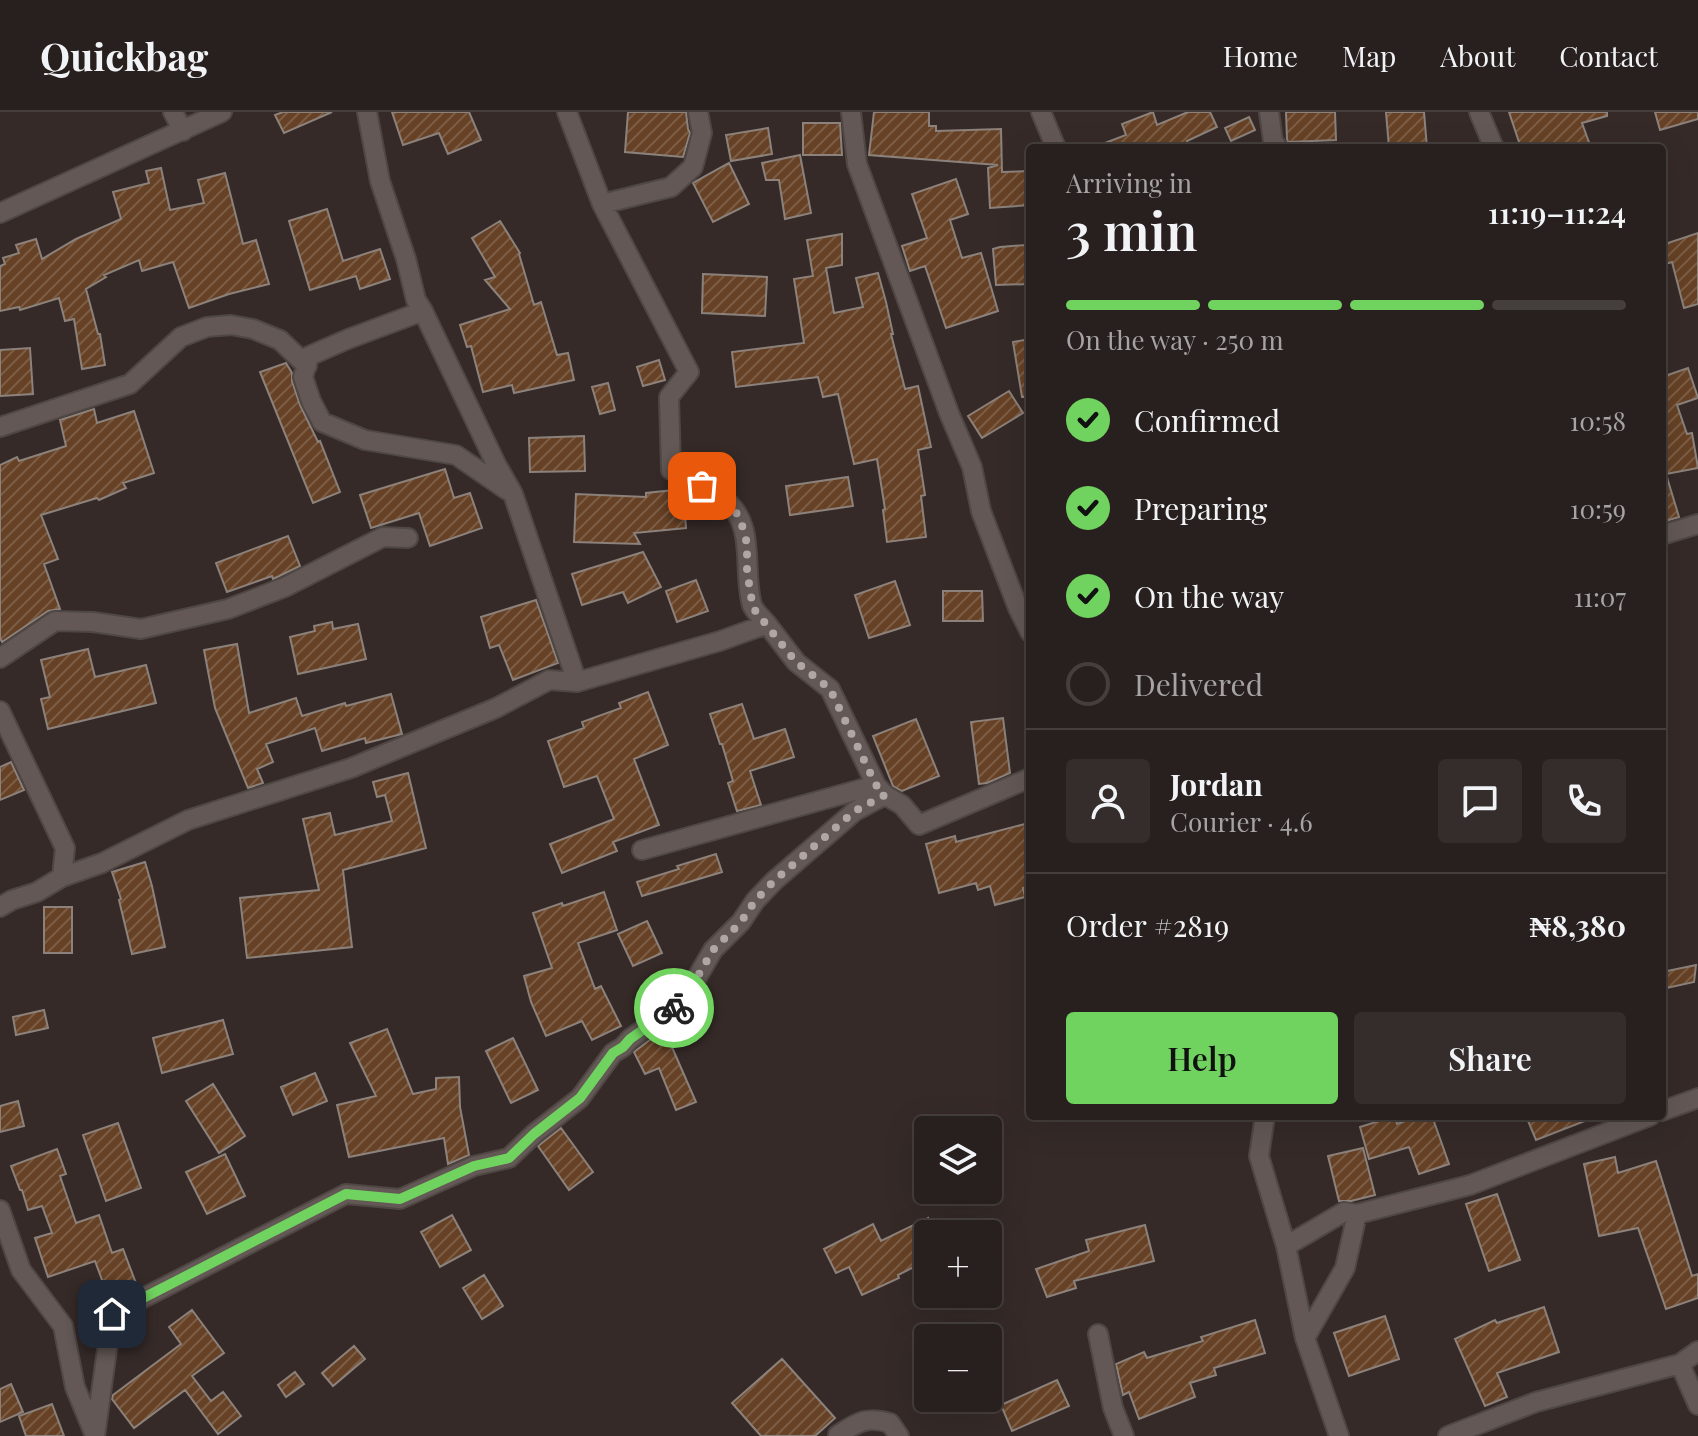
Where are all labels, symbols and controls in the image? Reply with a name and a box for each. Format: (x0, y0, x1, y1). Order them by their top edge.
text: Quickbag (40, 30, 208, 81)
text: Home (1223, 37, 1298, 74)
text: Map (1342, 37, 1396, 74)
text: About (1440, 37, 1515, 74)
text: Contact (1559, 37, 1658, 74)
text: Arriving in (1066, 165, 1192, 200)
text: 11:19–11:24 (1488, 192, 1626, 232)
text: 3 min (1066, 195, 1197, 264)
text: On the way · 250 m (1066, 322, 1284, 357)
icon: check (1066, 398, 1110, 442)
text: Confirmed (1134, 400, 1280, 440)
text: 10:58 (1570, 403, 1626, 438)
pin (668, 452, 736, 520)
icon: bag (680, 464, 724, 508)
icon: check (1066, 486, 1110, 530)
text: Preparing (1134, 488, 1267, 528)
text: 10:59 (1570, 491, 1626, 526)
icon: check (1066, 574, 1110, 618)
text: On the way (1134, 576, 1284, 616)
text: 11:07 (1574, 579, 1626, 614)
text: Delivered (1134, 664, 1263, 704)
button: person (1066, 759, 1150, 843)
button: chat (1438, 759, 1522, 843)
button: phone (1542, 759, 1626, 843)
text: Jordan (1170, 764, 1263, 804)
text: Courier · 4.6 (1170, 804, 1313, 839)
text: Order #2819 (1066, 905, 1229, 945)
text: ₦8,380 (1530, 905, 1626, 945)
courier (634, 968, 714, 1048)
icon: bike (652, 986, 696, 1030)
button: Help (1066, 1012, 1338, 1104)
button: Share (1354, 1012, 1626, 1104)
map controls (914, 1116, 1002, 1412)
button: layers (914, 1116, 1002, 1204)
button: + (914, 1220, 1002, 1308)
pin (78, 1280, 146, 1348)
icon: home (90, 1292, 134, 1336)
button: − (914, 1324, 1002, 1412)

